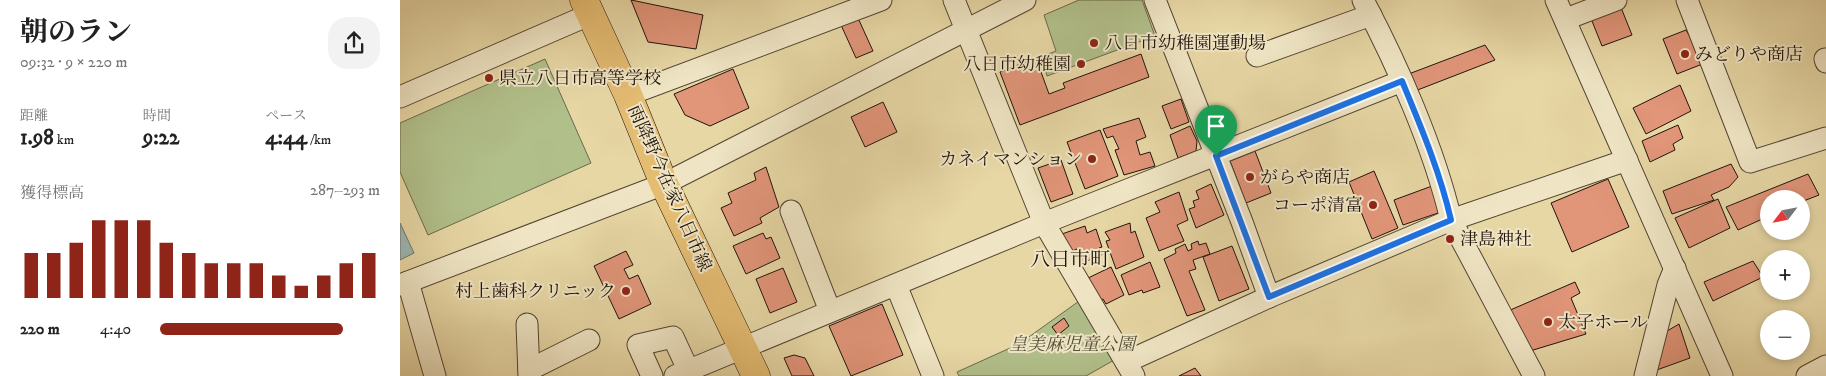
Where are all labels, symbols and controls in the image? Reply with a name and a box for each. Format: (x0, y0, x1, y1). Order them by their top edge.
text: 朝のラン (20, 15, 132, 50)
button: share (328, 17, 380, 69)
place label: 八日市幼稚園運動場 (1104, 33, 1266, 55)
marker: 八日市幼稚園運動場 (1088, 37, 1100, 49)
place label: みどりや商店 (1695, 44, 1803, 66)
marker: みどりや商店 (1679, 48, 1691, 60)
text: 09:32 · 9 × 220 m (20, 52, 128, 72)
place label: 八日市幼稚園 (963, 54, 1071, 76)
marker: 八日市幼稚園 (1075, 58, 1087, 70)
place label: 県立八日市高等学校 (499, 68, 661, 90)
marker: 県立八日市高等学校 (483, 72, 495, 84)
street label: 雨降野今在家八日市線 (622, 102, 716, 275)
pin (1195, 105, 1237, 156)
text: 距離 (20, 107, 48, 125)
text: 時間 (143, 107, 171, 125)
text: ペース (265, 107, 307, 125)
icon: arrive (1202, 112, 1230, 140)
text: 1.98 (20, 125, 54, 151)
text: 9:22 (143, 125, 179, 151)
text: 4:44 (265, 125, 307, 151)
text: km (54, 131, 74, 149)
text: /km (307, 131, 331, 149)
place label: カネイマンション (939, 149, 1082, 171)
marker: カネイマンション (1086, 153, 1098, 165)
place label: がらや商店 (1260, 167, 1350, 189)
marker: がらや商店 (1244, 171, 1256, 183)
text: 287–293 m (310, 180, 380, 200)
text: 獲得標高 (20, 183, 84, 203)
north arrow (1760, 190, 1810, 240)
map controls (1760, 190, 1810, 360)
place label: コーポ清富 (1273, 195, 1363, 217)
marker: コーポ清富 (1367, 199, 1379, 211)
place label: 津島神社 (1460, 229, 1532, 251)
marker: 津島神社 (1444, 233, 1456, 245)
district label: 八日市町 (1030, 248, 1110, 273)
button: + (1760, 250, 1810, 300)
place label: 村上歯科クリニック (455, 281, 616, 303)
marker: 村上歯科クリニック (620, 285, 632, 297)
button: − (1760, 310, 1810, 360)
place label: 太子ホール (1558, 312, 1648, 334)
marker: 太子ホール (1542, 316, 1554, 328)
text: 220 m (20, 319, 60, 339)
text: 4:40 (100, 319, 131, 339)
park label: 皇美麻児童公園 (1009, 334, 1138, 356)

